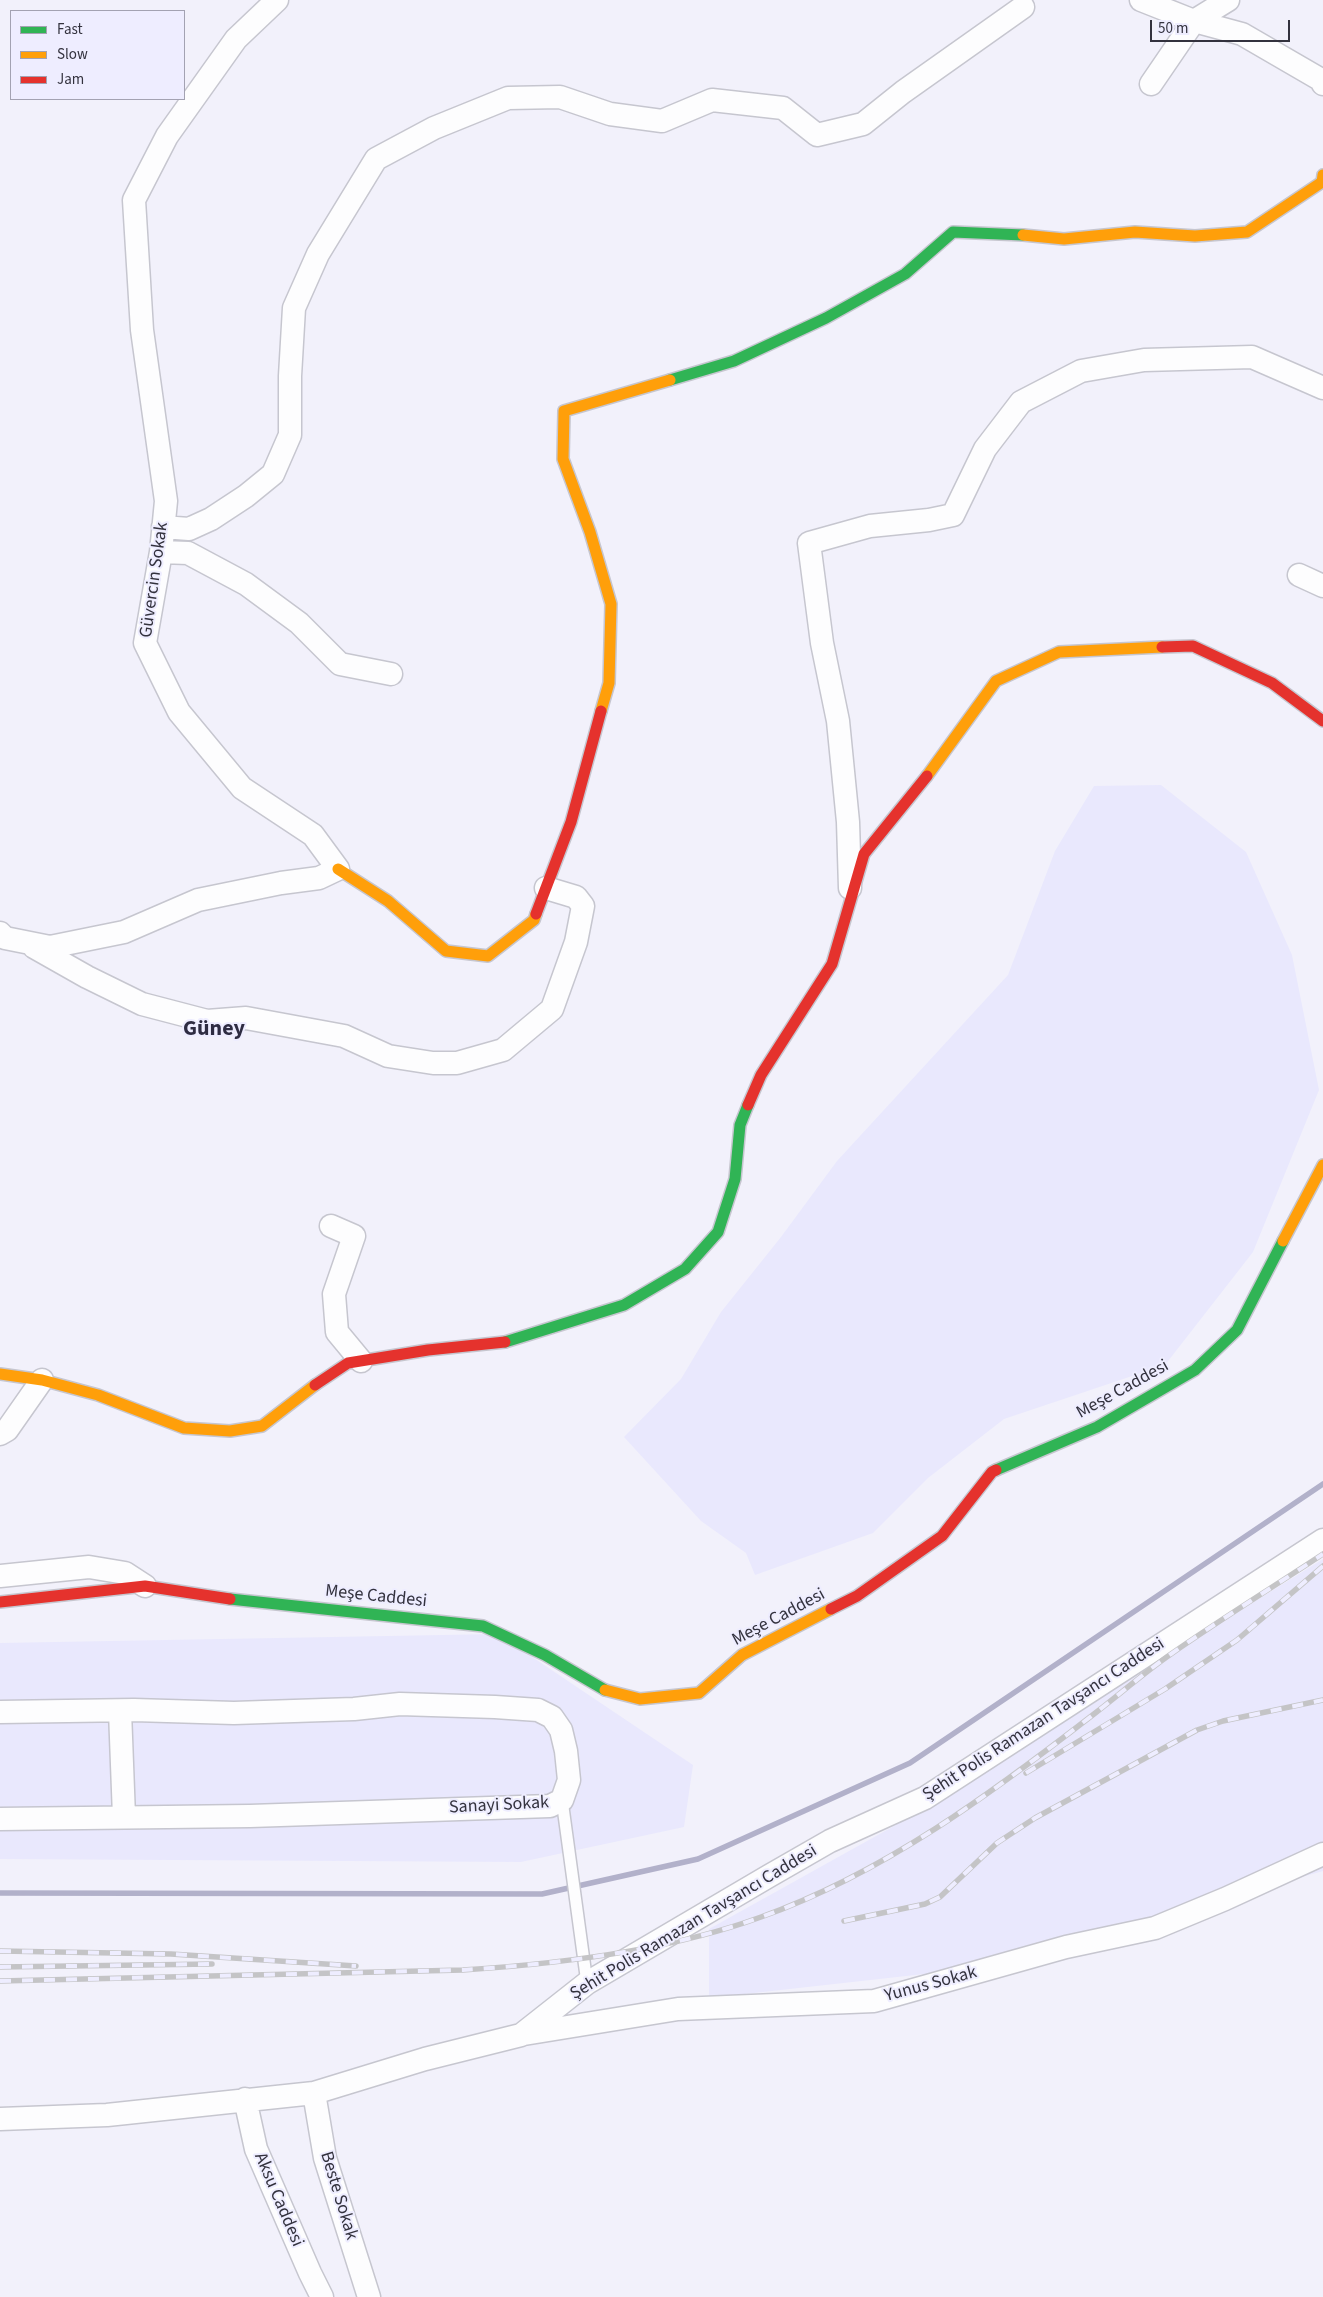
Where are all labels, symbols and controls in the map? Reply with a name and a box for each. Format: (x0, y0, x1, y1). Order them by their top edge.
legend (10, 10, 185, 100)
scale bar (1153, 10, 1293, 42)
text: 50 m (1158, 18, 1188, 39)
text: Fast (57, 19, 83, 40)
text: Slow (57, 44, 88, 65)
text: Jam (57, 69, 84, 90)
street label: Güvercin Sokak (136, 521, 174, 639)
district label: Güney (183, 1017, 245, 1043)
street label: Meşe Caddesi (1073, 1356, 1173, 1424)
street label: Meşe Caddesi (324, 1581, 428, 1613)
street label: Meşe Caddesi (729, 1584, 829, 1652)
street label: Şehit Polis Ramazan Tavşancı Caddesi (919, 1634, 1169, 1806)
street label: Sanayi Sokak (448, 1793, 550, 1819)
street label: Şehit Polis Ramazan Tavşancı Caddesi (567, 1841, 821, 2005)
street label: Yunus Sokak (883, 1962, 979, 2008)
street label: Beste Sokak (314, 2149, 362, 2243)
street label: Aksu Caddesi (249, 2150, 307, 2250)

